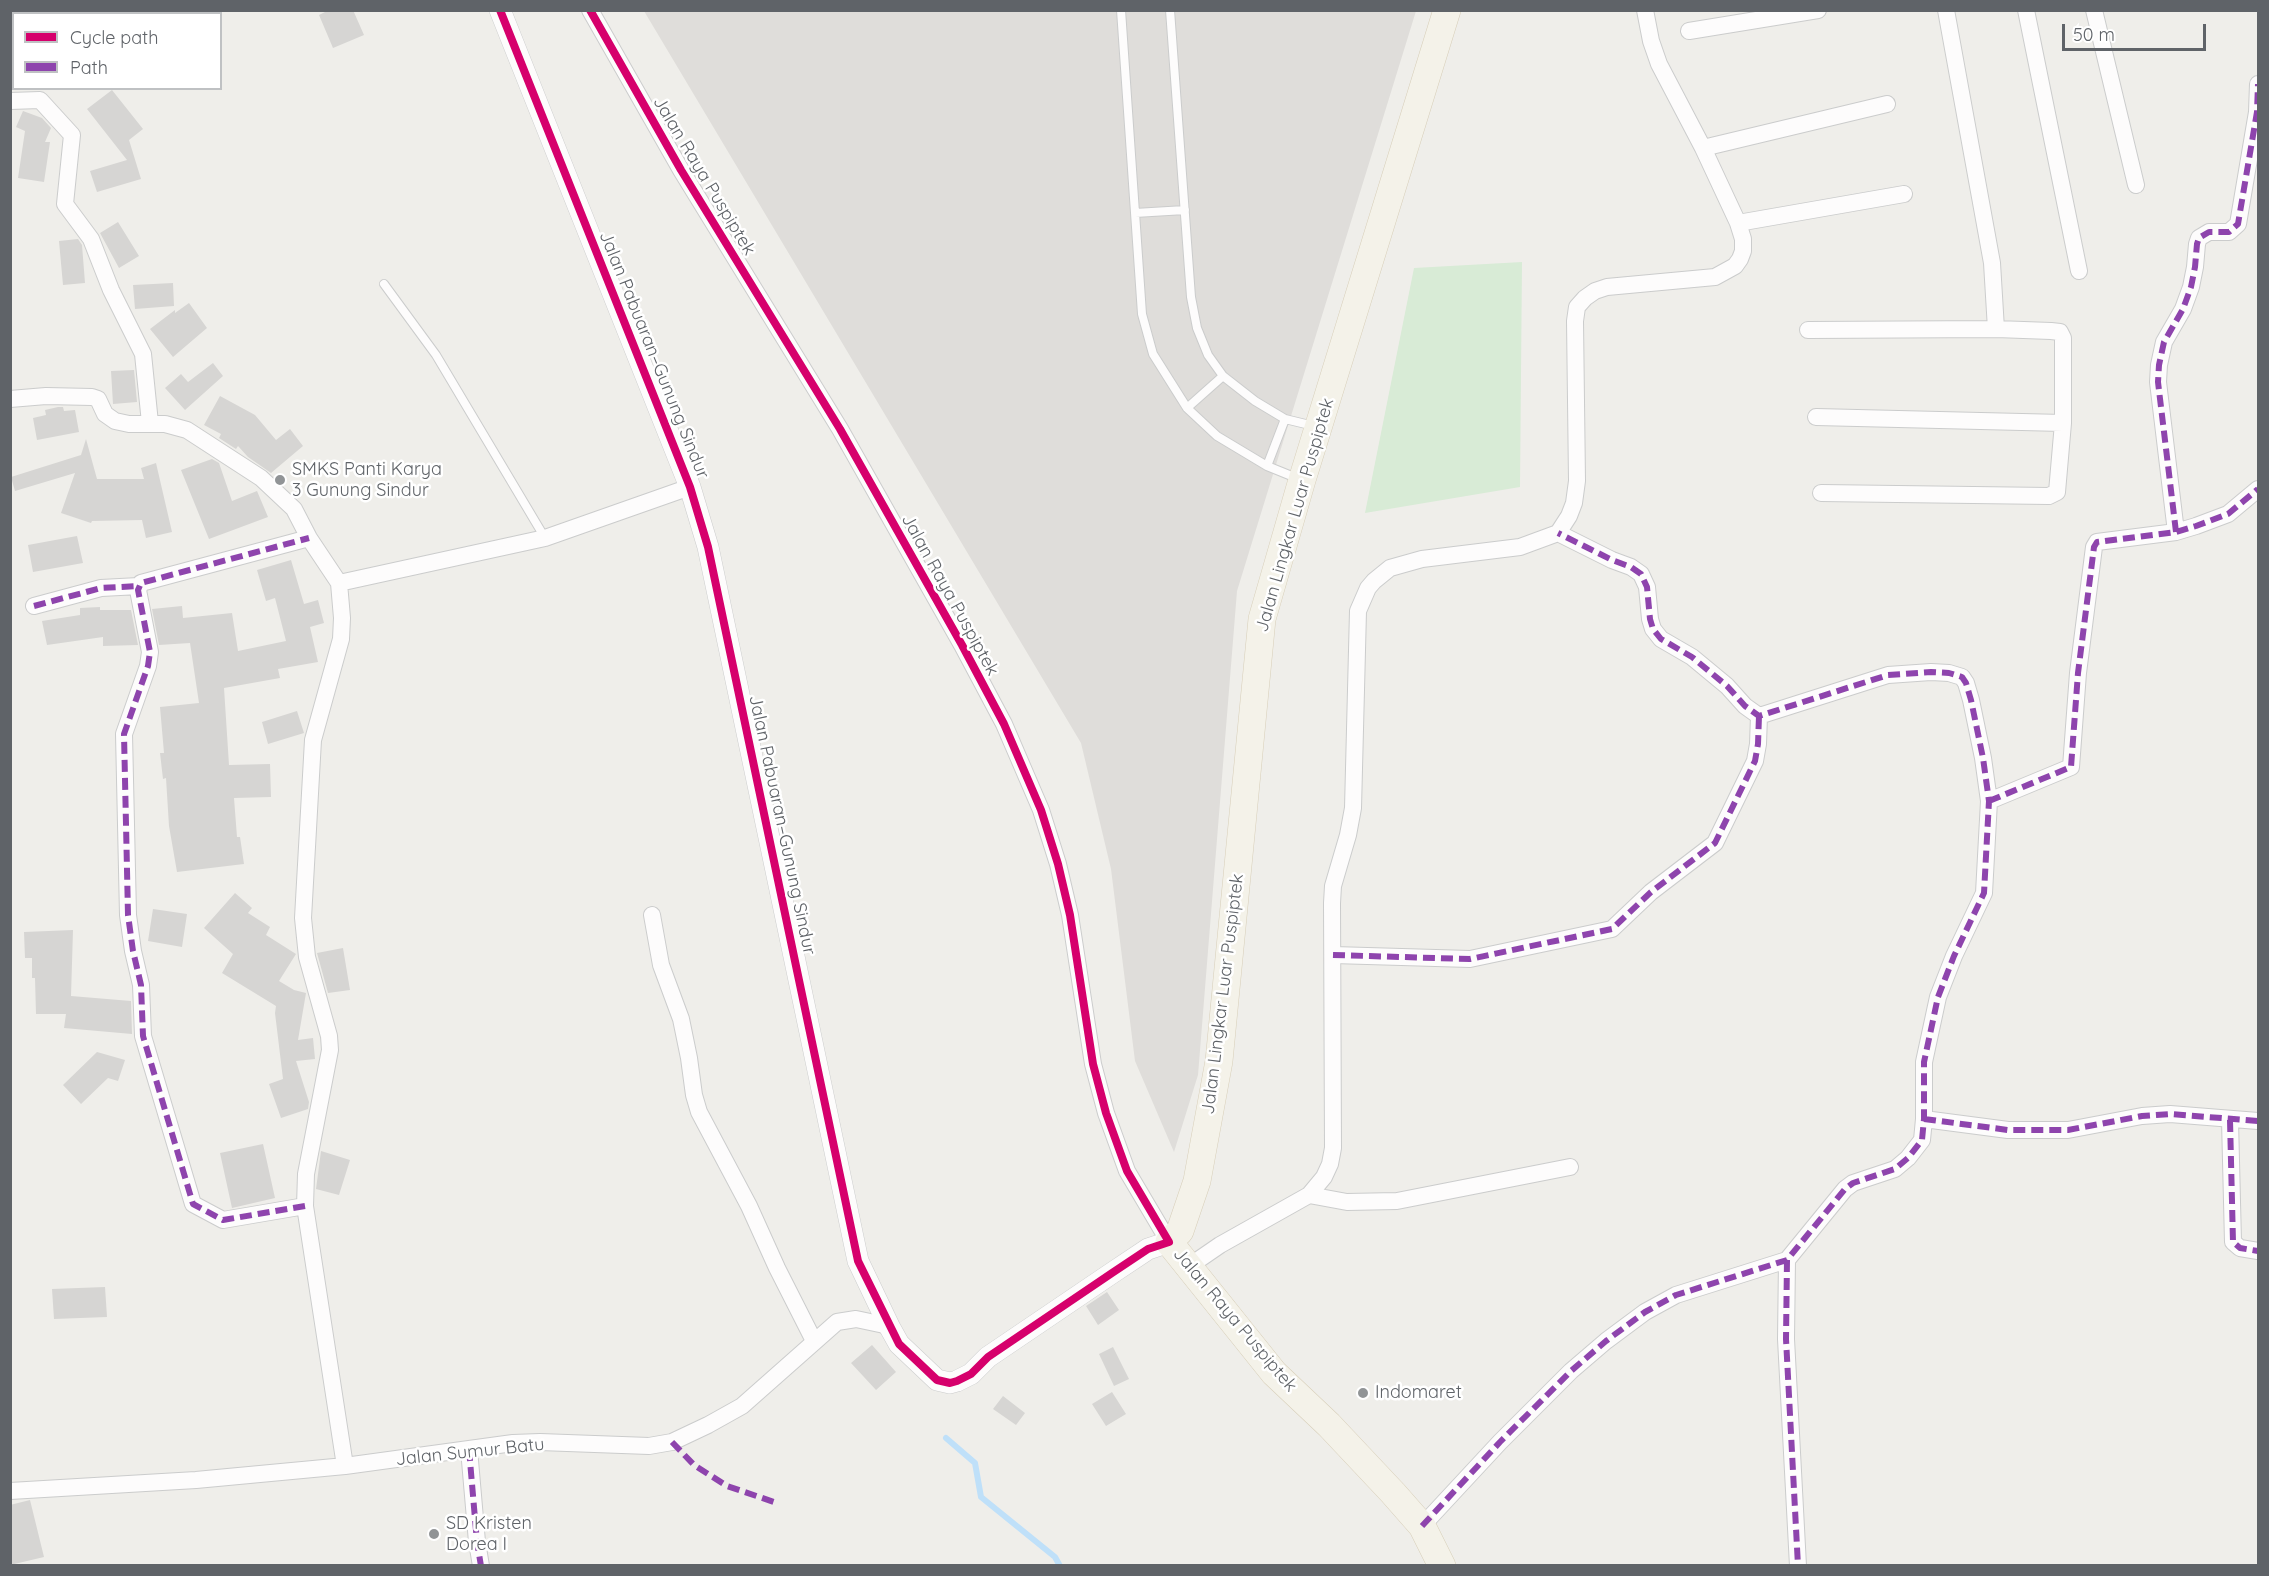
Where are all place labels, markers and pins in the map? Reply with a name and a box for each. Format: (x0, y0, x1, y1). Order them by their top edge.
place label: SMKS Panti Karya 3 Gunung Sindur (292, 459, 442, 502)
marker: SMKS Panti Karya 3 Gunung Sindur (273, 473, 287, 487)
place label: Indomaret (1375, 1382, 1462, 1404)
marker: Indomaret (1356, 1386, 1370, 1400)
place label: SD Kristen Dorea I (446, 1513, 532, 1556)
marker: SD Kristen Dorea I (427, 1527, 441, 1541)

